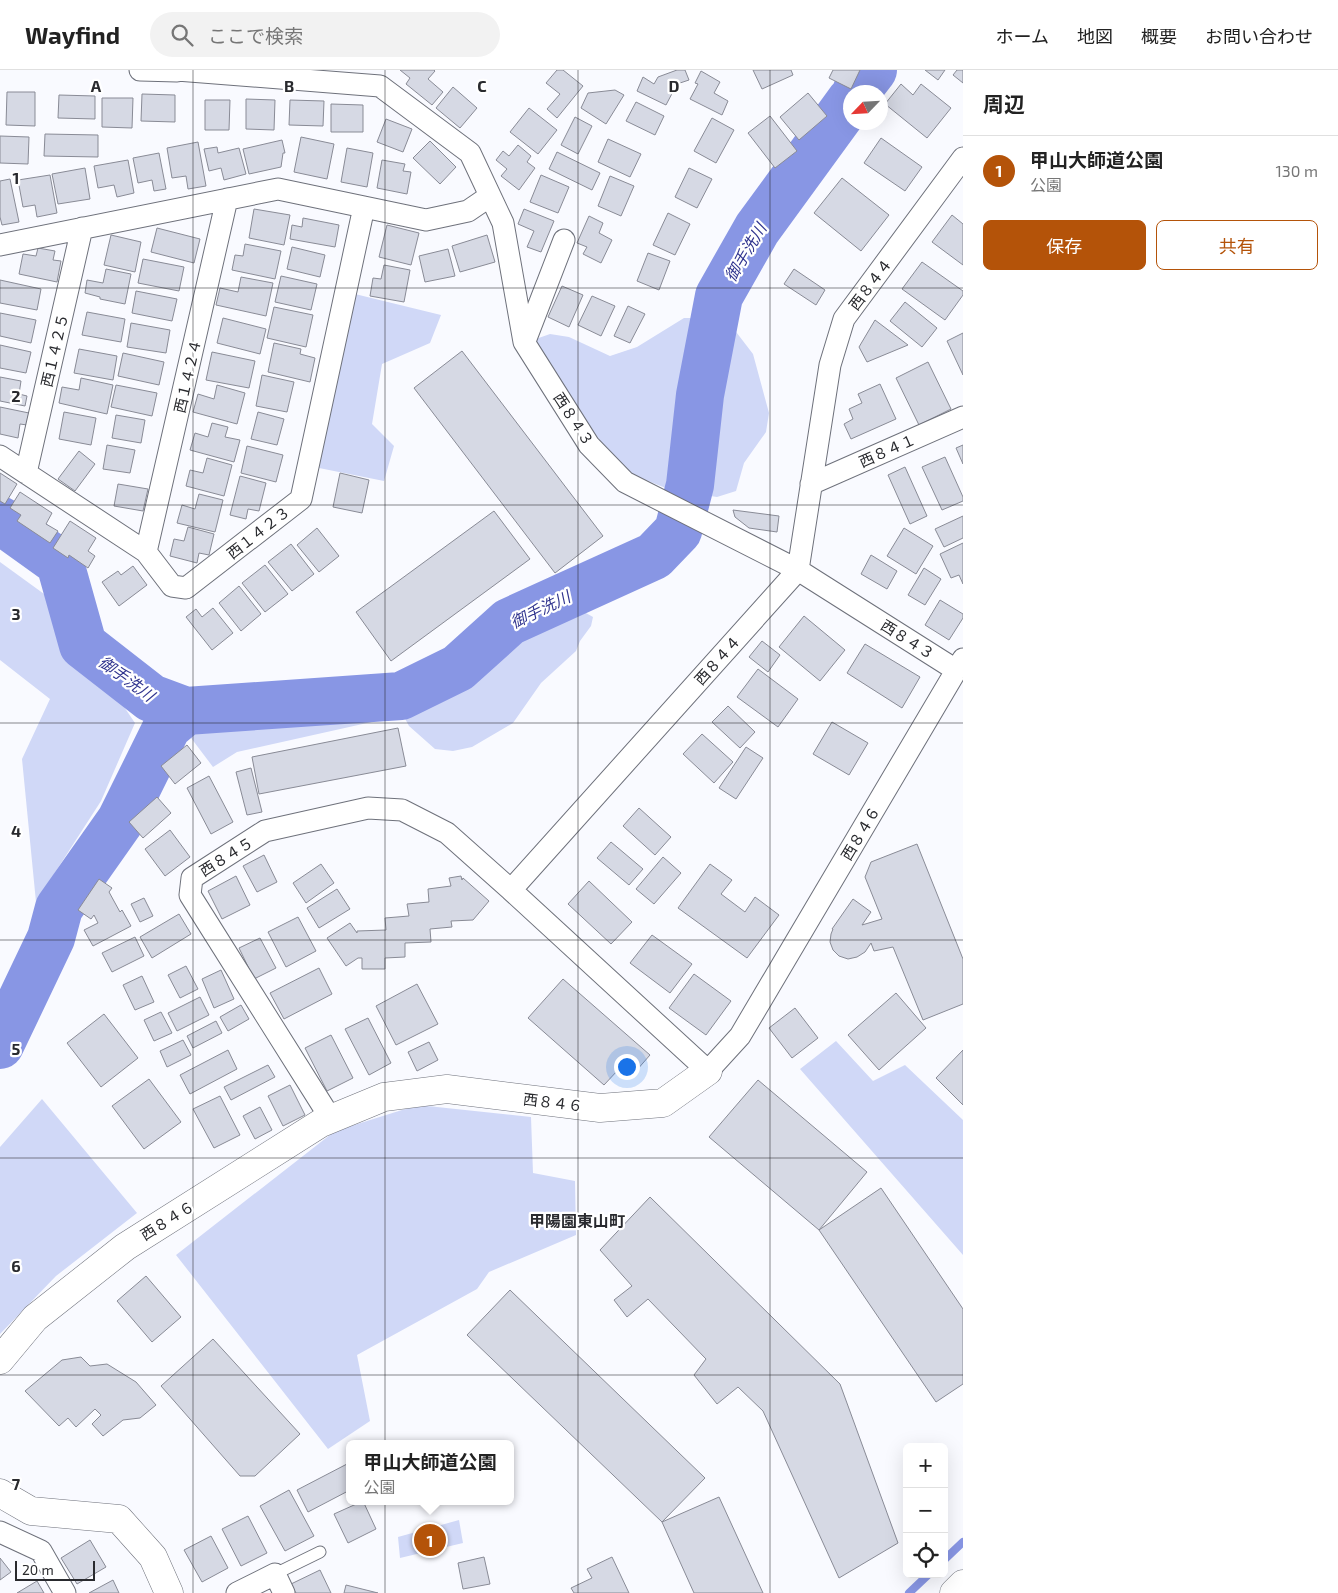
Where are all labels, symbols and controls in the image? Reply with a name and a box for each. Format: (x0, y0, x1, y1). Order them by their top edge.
search box (150, 12, 500, 57)
text: Wayfind (25, 20, 120, 49)
icon: search (168, 21, 196, 49)
text: ここで検索 (208, 24, 303, 47)
text: ホーム (996, 25, 1049, 47)
text: 地図 (1077, 25, 1113, 47)
text: 概要 (1141, 25, 1177, 47)
text: お問い合わせ (1205, 25, 1313, 47)
text: A (91, 76, 102, 95)
text: B (284, 76, 294, 95)
text: C (477, 76, 487, 95)
text: D (669, 76, 680, 95)
north arrow (843, 85, 888, 130)
text: 周辺 (983, 91, 1025, 116)
text: 甲山大師道公園 (1030, 148, 1163, 171)
text: 1 (996, 161, 1002, 180)
text: 130 m (1276, 161, 1318, 180)
text: 1 (13, 168, 19, 187)
text: 公園 (1030, 175, 1062, 194)
water label: 御手洗川 (720, 218, 771, 284)
button: 保存 (983, 220, 1146, 270)
button: 共有 (1156, 220, 1318, 270)
street label: 西８４４ (845, 255, 895, 313)
street label: 西１４２５ (37, 311, 71, 389)
street label: 西１４２４ (170, 337, 204, 415)
text: 2 (11, 386, 21, 405)
street label: 西８４３ (550, 389, 598, 449)
street label: 西８４１ (856, 430, 918, 470)
street label: 西１４２３ (223, 502, 293, 562)
water label: 御手洗川 (507, 586, 575, 632)
text: 3 (11, 604, 21, 623)
street label: 西８４３ (878, 615, 938, 663)
street label: 西８４４ (690, 632, 744, 688)
water label: 御手洗川 (96, 652, 160, 706)
street label: 西８４６ (837, 803, 883, 863)
text: 4 (11, 821, 21, 840)
street label: 西８４５ (196, 832, 256, 880)
text: 5 (12, 1039, 21, 1058)
your location (614, 1054, 640, 1080)
street label: 西８４６ (522, 1089, 584, 1115)
street label: 西８４６ (137, 1196, 197, 1244)
district label: 甲陽園東山町 (529, 1211, 625, 1230)
text: 6 (11, 1256, 21, 1275)
popup (346, 1440, 514, 1505)
map controls (903, 1443, 948, 1578)
button: + (903, 1443, 948, 1488)
text: 甲山大師道公園 (363, 1450, 497, 1473)
text: 7 (12, 1474, 21, 1493)
text: 公園 (363, 1477, 396, 1496)
button: − (903, 1488, 948, 1533)
pin: 1 (414, 1521, 446, 1559)
button: locate (903, 1533, 948, 1578)
scale bar (15, 1558, 95, 1581)
text: 20 m (22, 1561, 54, 1578)

